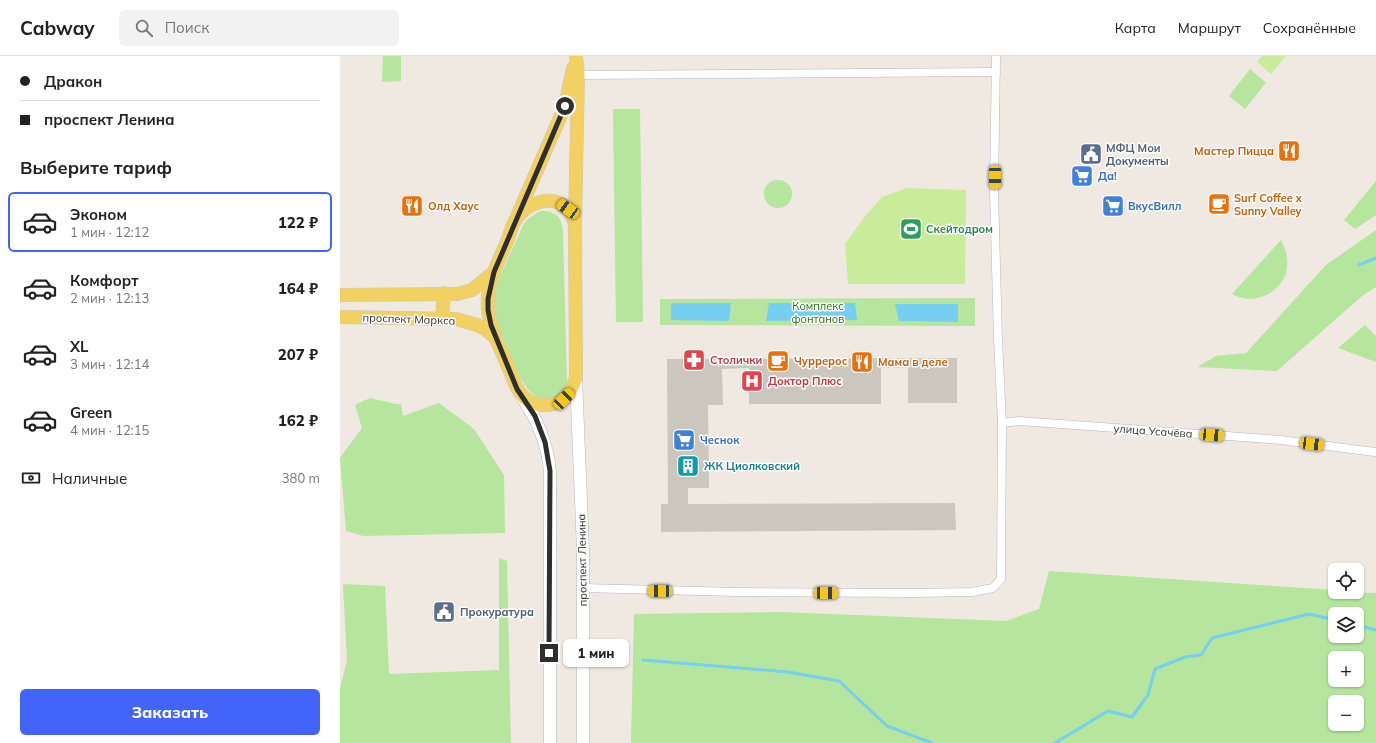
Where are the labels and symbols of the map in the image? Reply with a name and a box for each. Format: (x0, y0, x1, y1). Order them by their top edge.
route start (556, 97, 574, 115)
restaurant icon: Мастер Пицца (1276, 138, 1302, 164)
public building icon: МФЦ Мои Документы (1078, 141, 1104, 167)
place label: МФЦ Мои Документы (1106, 141, 1169, 168)
place label: Мастер Пицца (1194, 144, 1274, 158)
supermarket icon: Да! (1069, 163, 1095, 189)
car (989, 165, 1001, 189)
place label: Да! (1098, 169, 1117, 183)
cafe icon: Surf Coffee x Sunny Valley (1206, 191, 1232, 217)
place label: Surf Coffee x Sunny Valley (1234, 191, 1303, 218)
restaurant icon: Олд Хаус (399, 193, 425, 219)
supermarket icon: ВкусВилл (1100, 193, 1126, 219)
car (555, 197, 581, 221)
place label: Олд Хаус (428, 199, 480, 213)
place label: ВкусВилл (1128, 199, 1181, 213)
sports icon: Скейтодром (898, 216, 924, 242)
place label: Скейтодром (926, 222, 993, 236)
park label: Комплекс фонтанов (792, 299, 844, 326)
street label: проспект Маркса (362, 310, 456, 328)
pharmacy icon: Столички (681, 347, 707, 373)
cafe icon: Чуррерос (765, 348, 791, 374)
restaurant icon: Мама в деле (849, 349, 875, 375)
place label: Столички (710, 353, 762, 367)
place label: Чуррерос (794, 354, 848, 368)
place label: Мама в деле (878, 355, 948, 369)
hospital icon: Доктор Плюс (739, 368, 765, 394)
place label: Доктор Плюс (768, 374, 842, 388)
car (551, 386, 577, 412)
street label: улица Усачёва (1113, 421, 1193, 441)
supermarket icon: Чеснок (671, 427, 697, 453)
car (1200, 428, 1224, 442)
place label: Чеснок (700, 433, 740, 447)
car (1299, 437, 1325, 451)
building icon: ЖК Циолковский (675, 453, 701, 479)
place label: ЖК Циолковский (704, 459, 800, 473)
street label: проспект Ленина (574, 514, 590, 606)
car (648, 585, 672, 597)
car (814, 587, 838, 599)
public building icon: Прокуратура (431, 599, 457, 625)
place label: Прокуратура (460, 605, 534, 619)
callout: 1 мин (563, 639, 629, 667)
route end (540, 644, 558, 662)

